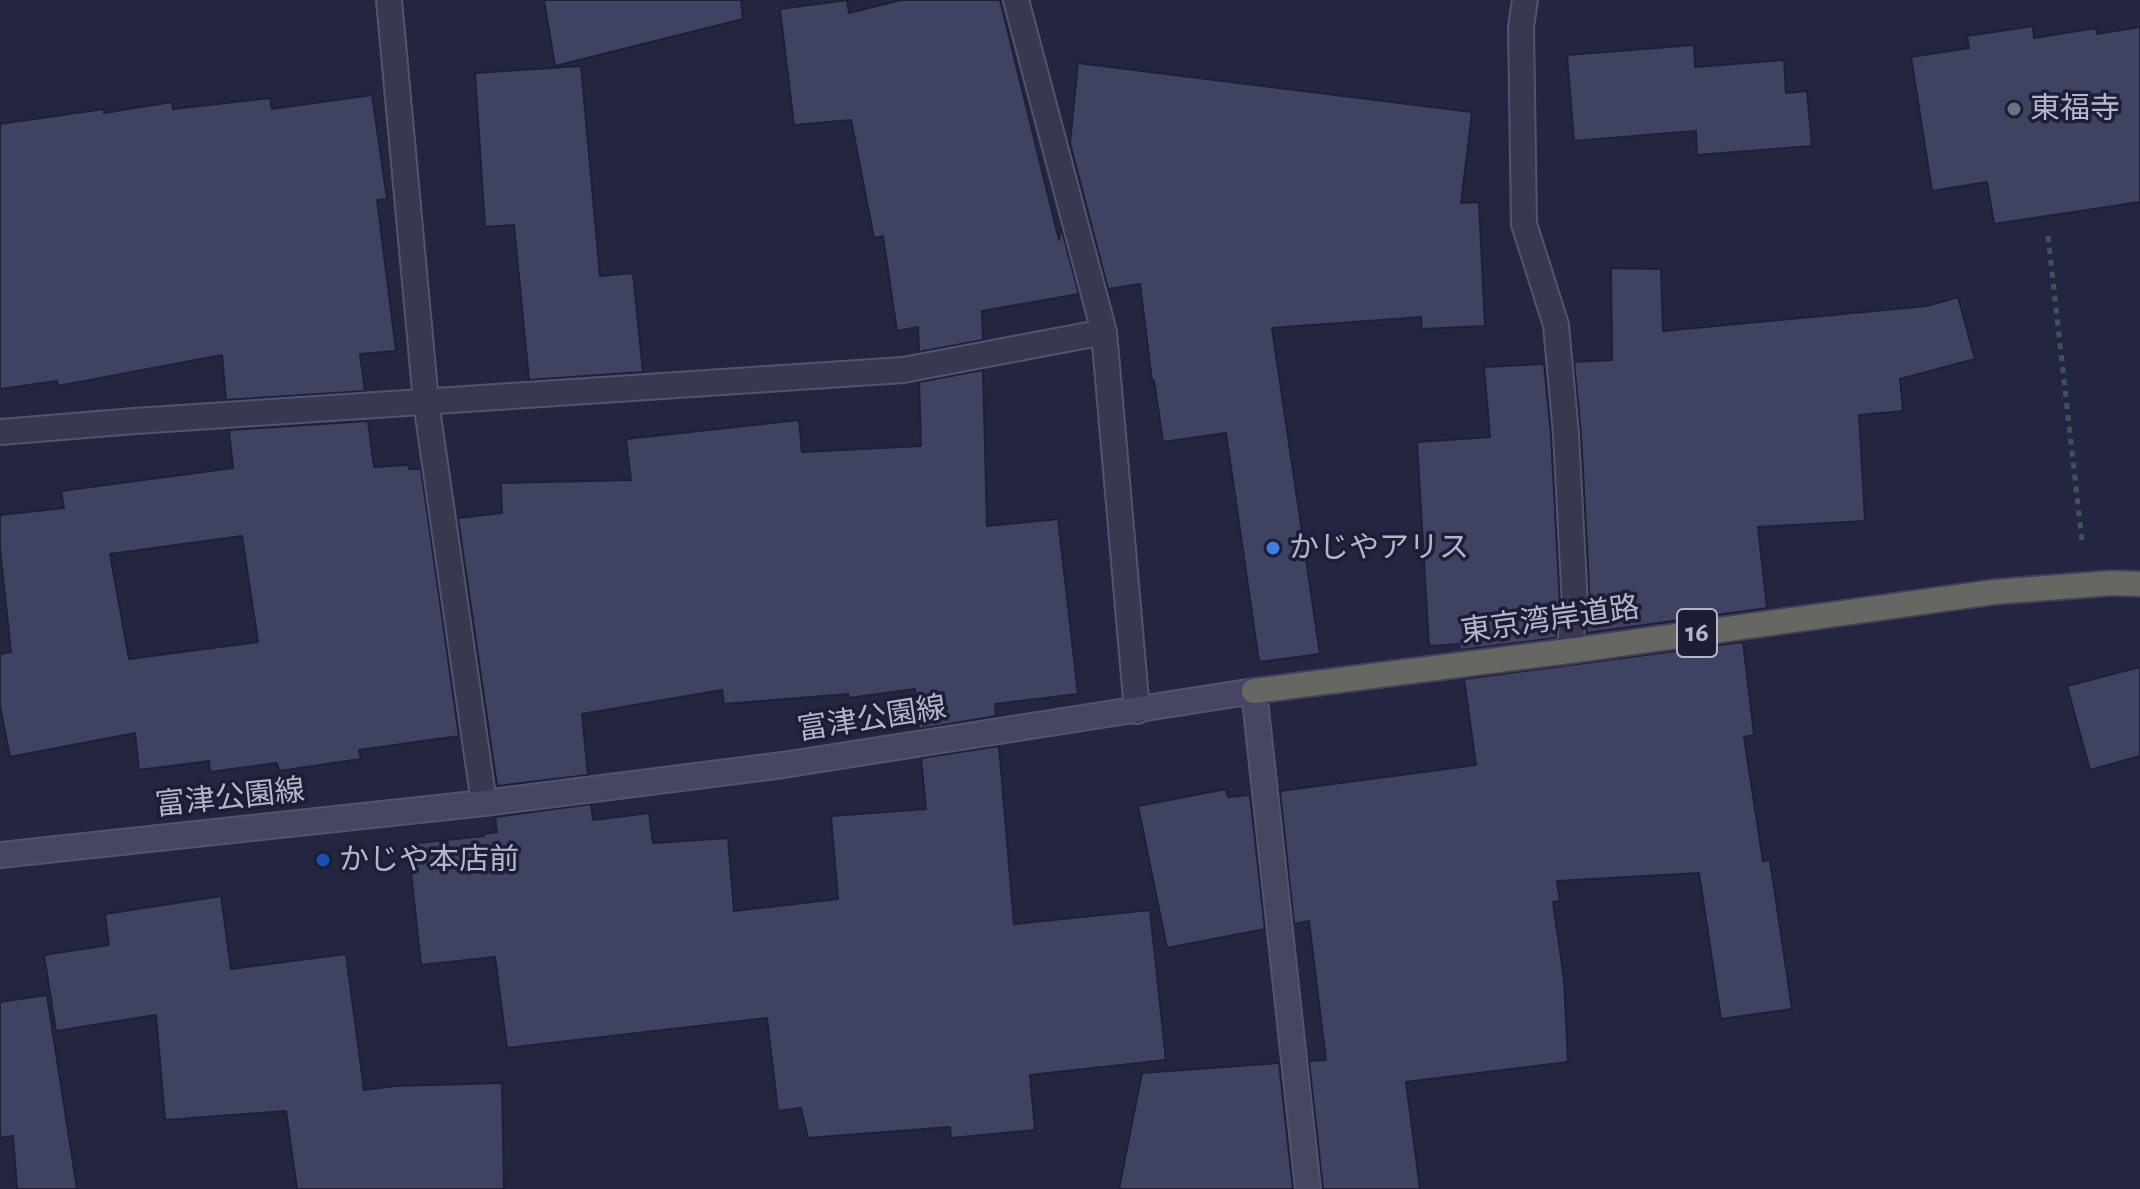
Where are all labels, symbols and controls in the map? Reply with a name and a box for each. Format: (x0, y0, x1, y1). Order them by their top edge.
place label: 東福寺 (2030, 91, 2120, 127)
marker: 東福寺 (2005, 100, 2023, 118)
place label: かじやアリス (1289, 530, 1469, 566)
marker: かじやアリス (1264, 539, 1282, 557)
street label: 東京湾岸道路 (1458, 590, 1642, 650)
road number: 16 (1677, 609, 1717, 657)
street label: 富津公園線 (795, 689, 949, 749)
street label: 富津公園線 (154, 772, 306, 824)
place label: かじや本店前 (339, 842, 519, 878)
marker: かじや本店前 (314, 851, 332, 869)

